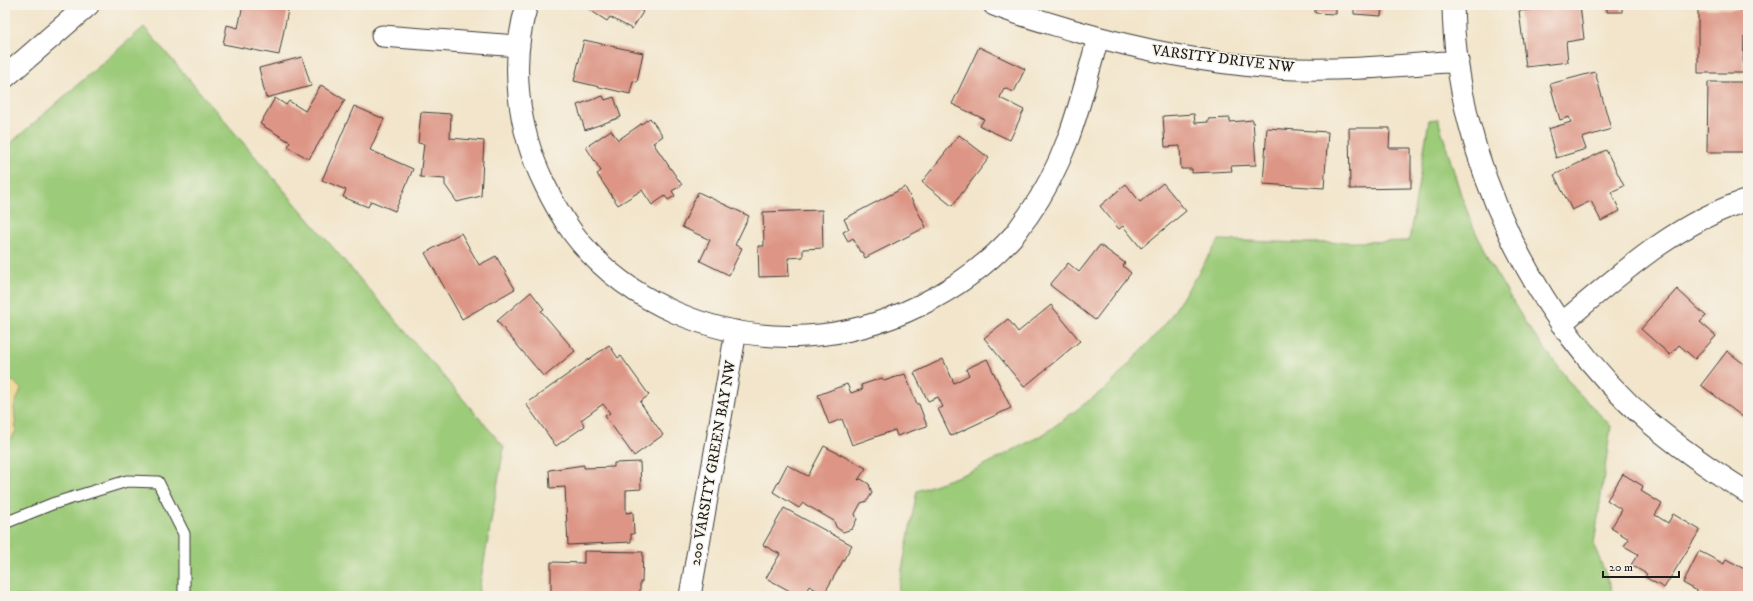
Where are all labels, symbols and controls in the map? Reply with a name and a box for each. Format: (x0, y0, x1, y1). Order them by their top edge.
street label: VARSITY DRIVE NW (1150, 41, 1295, 77)
street label: 200 VARSITY GREEN BAY NW (686, 359, 740, 567)
scale bar (1603, 553, 1679, 579)
text: 20 m (1609, 560, 1633, 575)

